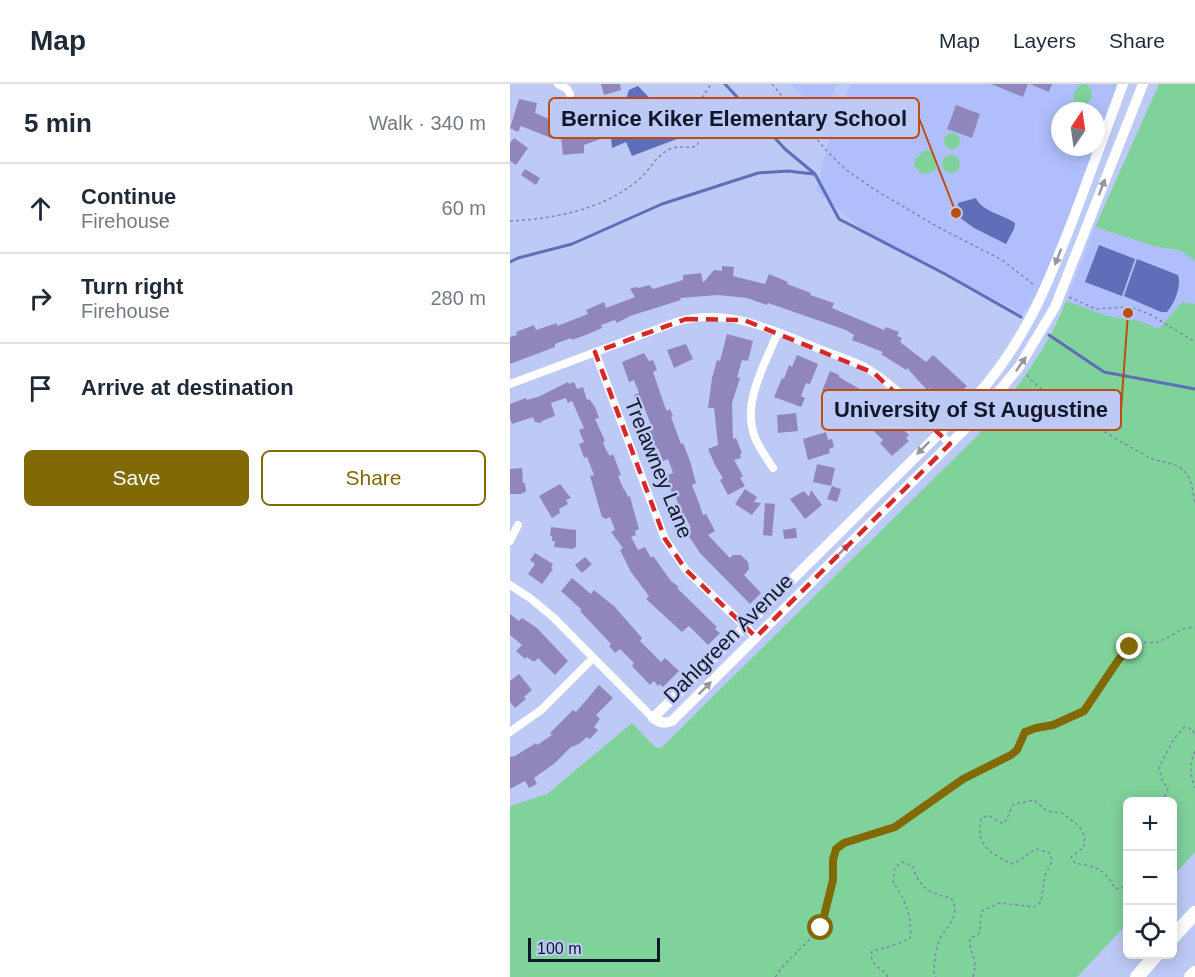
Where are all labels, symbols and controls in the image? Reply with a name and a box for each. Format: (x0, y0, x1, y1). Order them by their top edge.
text: Map (30, 25, 86, 56)
text: Map (939, 29, 980, 52)
text: Layers (1013, 29, 1076, 52)
text: Share (1109, 29, 1165, 52)
callout: Bernice Kiker Elementary School (549, 98, 919, 138)
north arrow (1051, 102, 1105, 156)
text: Bernice Kiker Elementary School (561, 106, 907, 131)
text: 5 min (24, 108, 92, 138)
text: Walk · 340 m (369, 112, 486, 134)
one-way arrow (1098, 178, 1107, 196)
text: Continue (81, 184, 176, 209)
icon: ahead (24, 192, 57, 225)
text: 60 m (442, 197, 486, 219)
text: Firehouse (81, 210, 170, 232)
one-way arrow (1053, 248, 1062, 266)
text: Turn right (81, 274, 183, 299)
icon: right (24, 282, 57, 315)
text: 280 m (430, 287, 486, 309)
text: Firehouse (81, 300, 170, 322)
one-way arrow (1015, 356, 1027, 372)
icon: arrive (24, 372, 57, 405)
text: Arrive at destination (81, 375, 294, 400)
callout: University of St Augustine (822, 390, 1121, 430)
street label: Trelawney Lane (620, 395, 698, 541)
text: University of St Augustine (834, 397, 1108, 422)
one-way arrow (917, 441, 931, 455)
button: Save (24, 450, 249, 506)
button: Share (261, 450, 486, 506)
one-way arrow (836, 544, 850, 558)
street label: Dahlgreen Avenue (659, 569, 797, 707)
route end (1116, 633, 1142, 659)
one-way arrow (698, 681, 713, 695)
map controls (1123, 797, 1177, 959)
button: + (1123, 797, 1177, 851)
button: − (1123, 851, 1177, 905)
button: locate (1123, 905, 1177, 959)
route start (807, 914, 833, 940)
scale bar (528, 935, 660, 962)
text: 100 m (537, 940, 581, 957)

